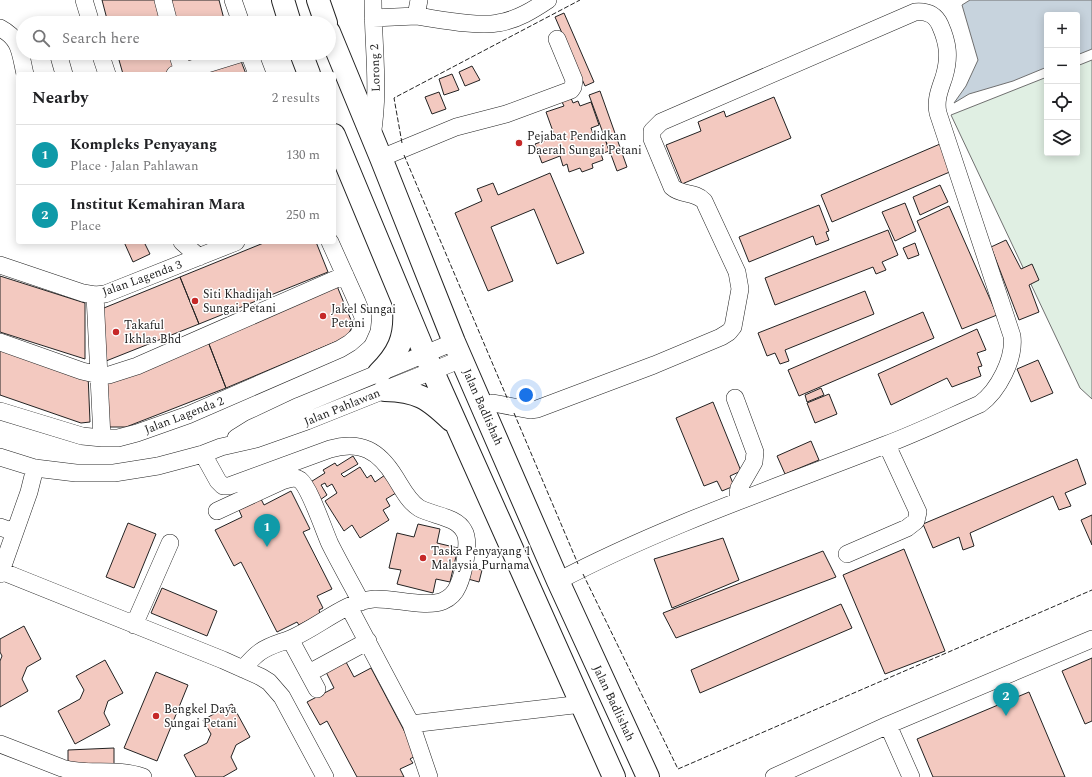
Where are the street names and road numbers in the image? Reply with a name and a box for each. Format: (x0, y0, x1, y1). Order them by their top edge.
street label: Lorong 2 (365, 44, 386, 92)
street label: Jalan Lagenda 3 (100, 255, 185, 302)
street label: Jalan Badlishah (457, 366, 508, 449)
street label: Jalan Pahlawan (301, 383, 383, 431)
street label: Jalan Lagenda 2 (142, 392, 227, 439)
street label: Jalan Badlishah (588, 662, 640, 744)

